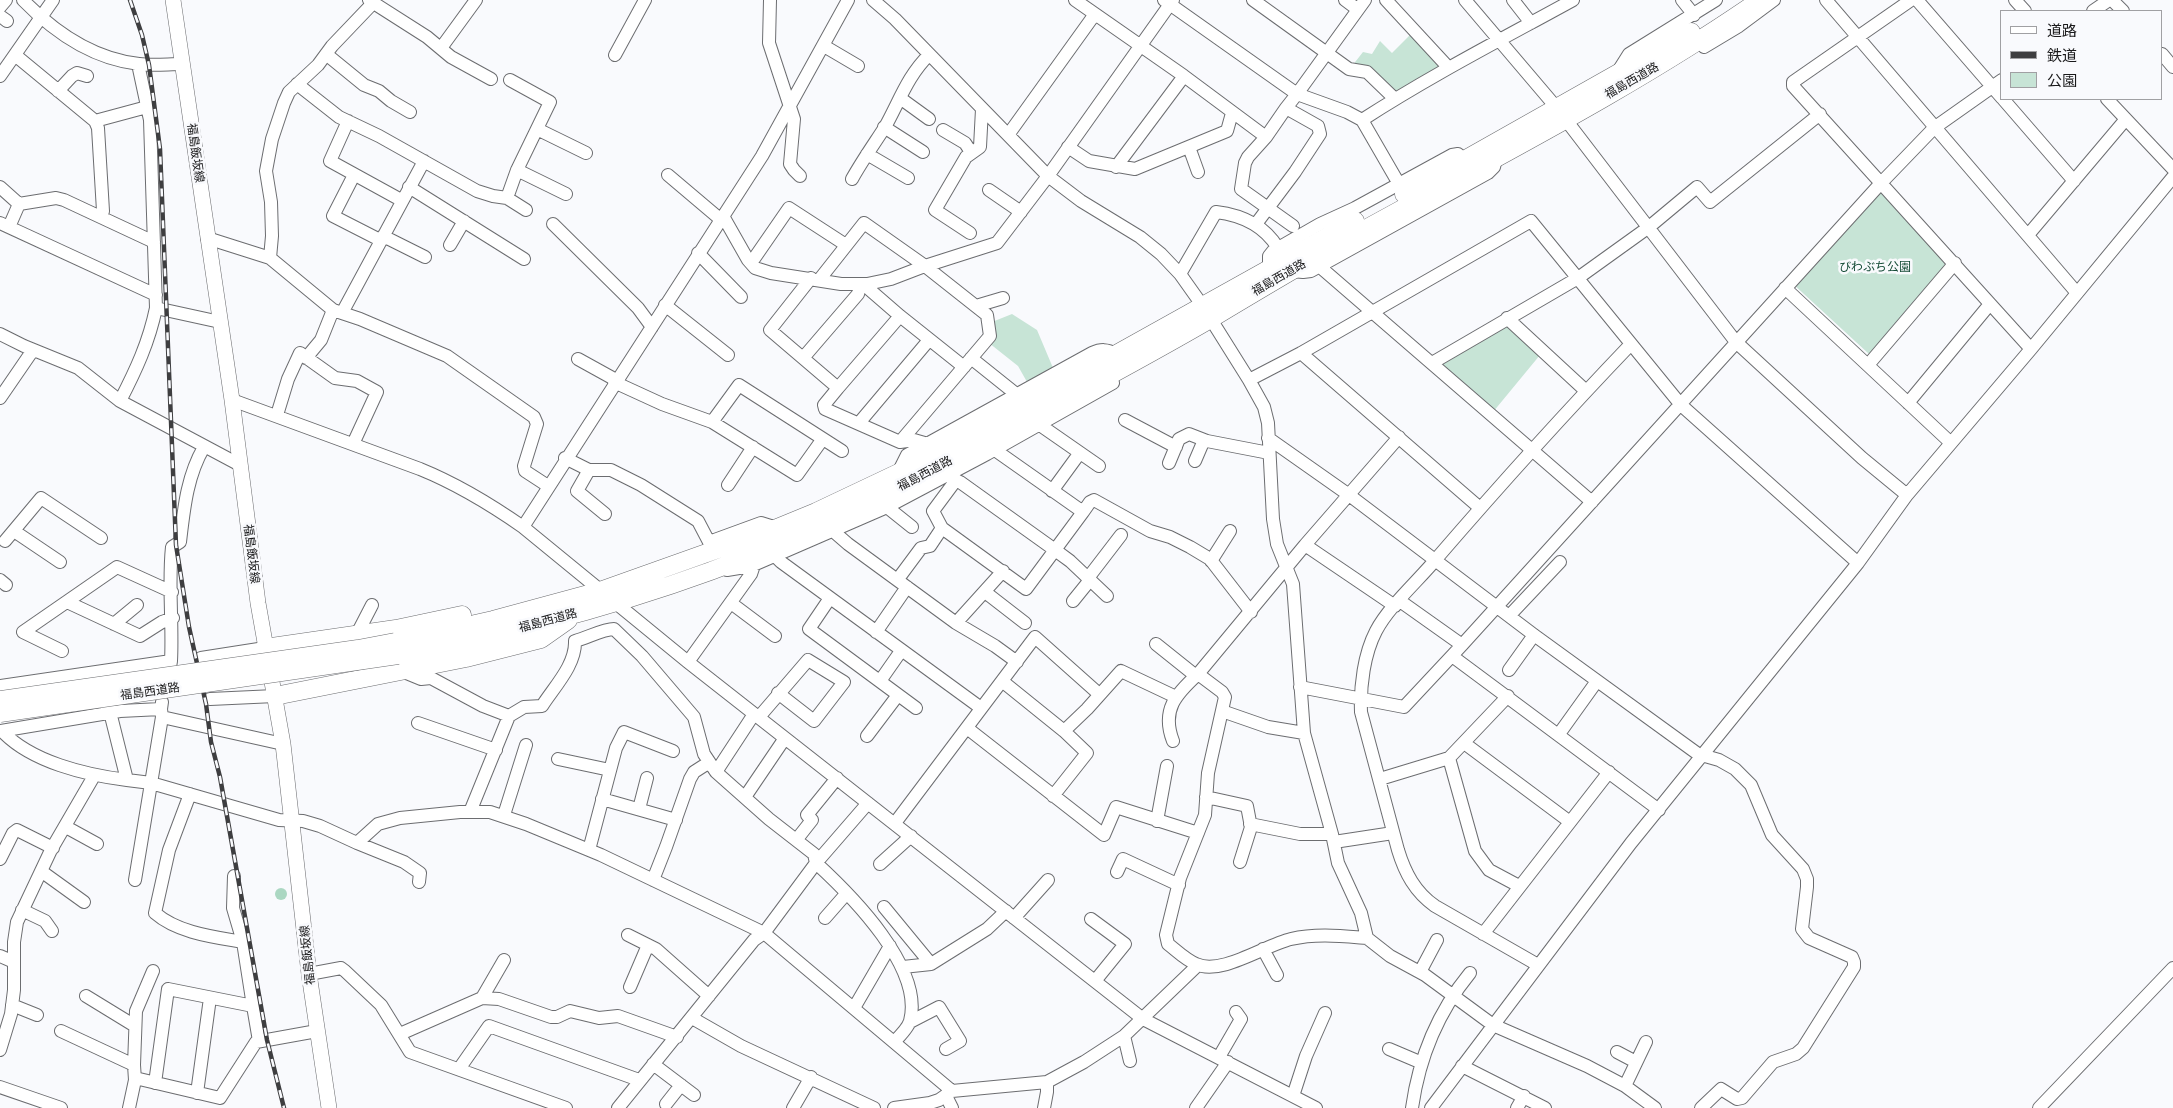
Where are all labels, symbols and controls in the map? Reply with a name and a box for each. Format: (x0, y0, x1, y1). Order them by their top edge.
legend (2000, 10, 2163, 100)
text: 道路 (2047, 20, 2077, 41)
text: 鉄道 (2047, 45, 2077, 66)
street label: 福島西道路 (1602, 60, 1662, 102)
text: 公園 (2047, 70, 2077, 91)
street label: 福島飯坂線 (184, 122, 206, 184)
street label: 福島西道路 (1249, 257, 1309, 299)
park label: びわぶち公園 (1839, 261, 1911, 275)
street label: 福島西道路 (895, 454, 955, 494)
street label: 福島飯坂線 (240, 523, 262, 585)
street label: 福島西道路 (517, 606, 579, 636)
street label: 福島西道路 (119, 681, 181, 703)
street label: 福島飯坂線 (298, 924, 318, 986)

